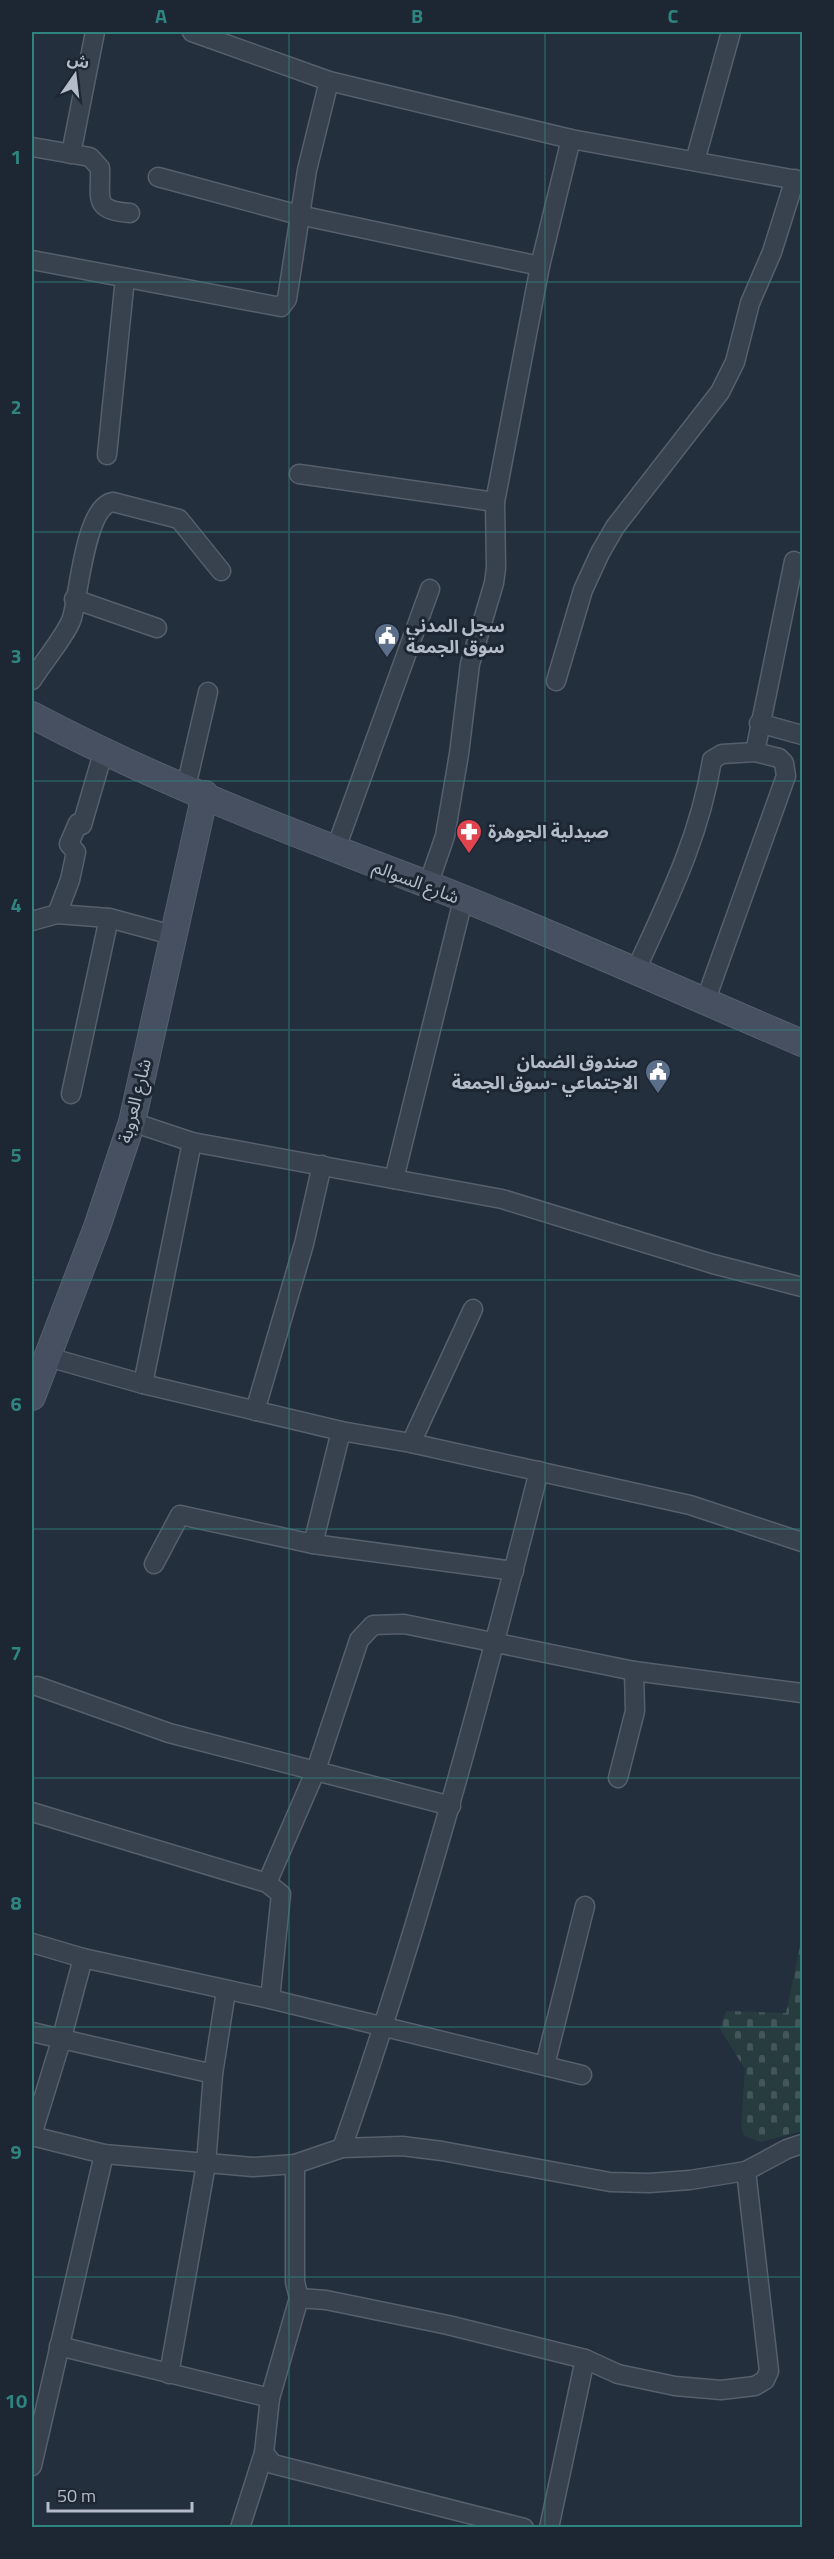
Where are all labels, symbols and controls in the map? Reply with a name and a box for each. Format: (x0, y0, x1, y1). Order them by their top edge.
text: A (155, 0, 167, 31)
text: B (411, 0, 423, 31)
text: C (668, 0, 679, 31)
north arrow (45, 45, 105, 105)
text: ش (65, 46, 92, 75)
text: 1 (10, 141, 22, 172)
text: 2 (10, 391, 22, 422)
place label: سجل المدني سوق الجمعة (406, 612, 505, 660)
public building icon: سجل المدني سوق الجمعة (372, 621, 402, 659)
text: 3 (10, 640, 22, 671)
pharmacy icon: صيدلية الجوهرة (454, 817, 484, 855)
place label: صيدلية الجوهرة (488, 818, 609, 845)
street label: شارع السوالم (369, 853, 463, 911)
text: 4 (10, 889, 22, 920)
place label: صندوق الضمان الاجتماعي -سوق الجمعة (452, 1048, 638, 1097)
street label: شارع العروبة (111, 1056, 159, 1146)
public building icon: صندوق الضمان الاجتماعي -سوق الجمعة (643, 1057, 673, 1095)
text: 5 (10, 1139, 22, 1170)
text: 6 (10, 1388, 22, 1419)
text: 7 (10, 1637, 22, 1668)
text: 8 (10, 1887, 22, 1918)
text: 9 (10, 2136, 22, 2167)
text: 10 (5, 2385, 27, 2416)
scale bar (48, 2475, 192, 2513)
text: 50 m (57, 2482, 96, 2509)

